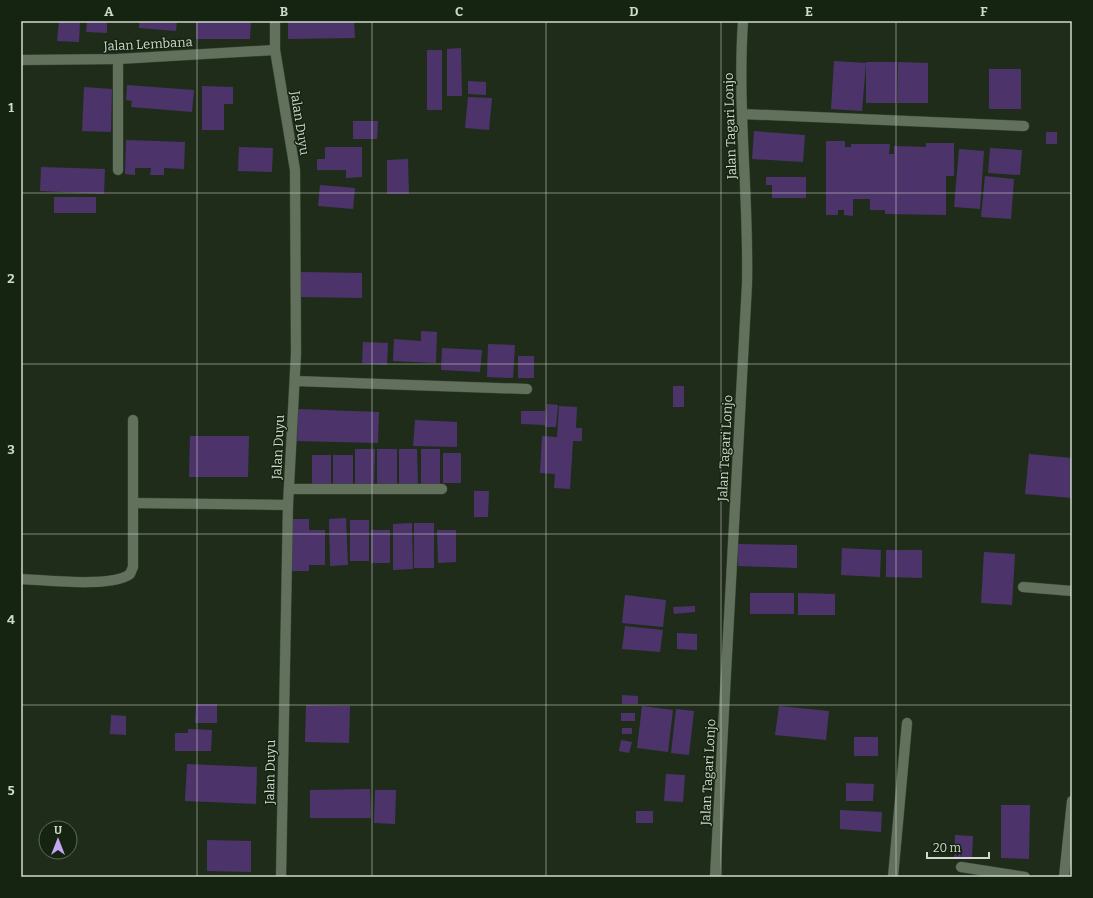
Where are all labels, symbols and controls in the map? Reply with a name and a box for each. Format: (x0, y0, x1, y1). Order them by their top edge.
text: A (104, 4, 114, 19)
text: B (280, 4, 288, 19)
text: C (455, 4, 463, 19)
text: D (629, 4, 639, 19)
text: E (805, 4, 813, 19)
text: F (980, 4, 988, 19)
street label: Jalan Lembana (102, 34, 193, 54)
street label: Jalan Tagari Lonjo (721, 72, 739, 181)
street label: Jalan Duyu (287, 89, 312, 156)
text: 1 (8, 100, 14, 115)
text: 2 (7, 271, 15, 286)
street label: Jalan Tagari Lonjo (715, 394, 735, 503)
street label: Jalan Duyu (269, 414, 287, 481)
text: 3 (7, 442, 15, 457)
text: 4 (7, 612, 15, 627)
street label: Jalan Tagari Lonjo (698, 718, 718, 827)
street label: Jalan Duyu (262, 740, 278, 805)
text: 5 (7, 783, 15, 798)
north arrow (38, 820, 78, 860)
text: U (54, 824, 62, 837)
scale bar (927, 834, 989, 860)
text: 20 m (933, 841, 962, 855)

